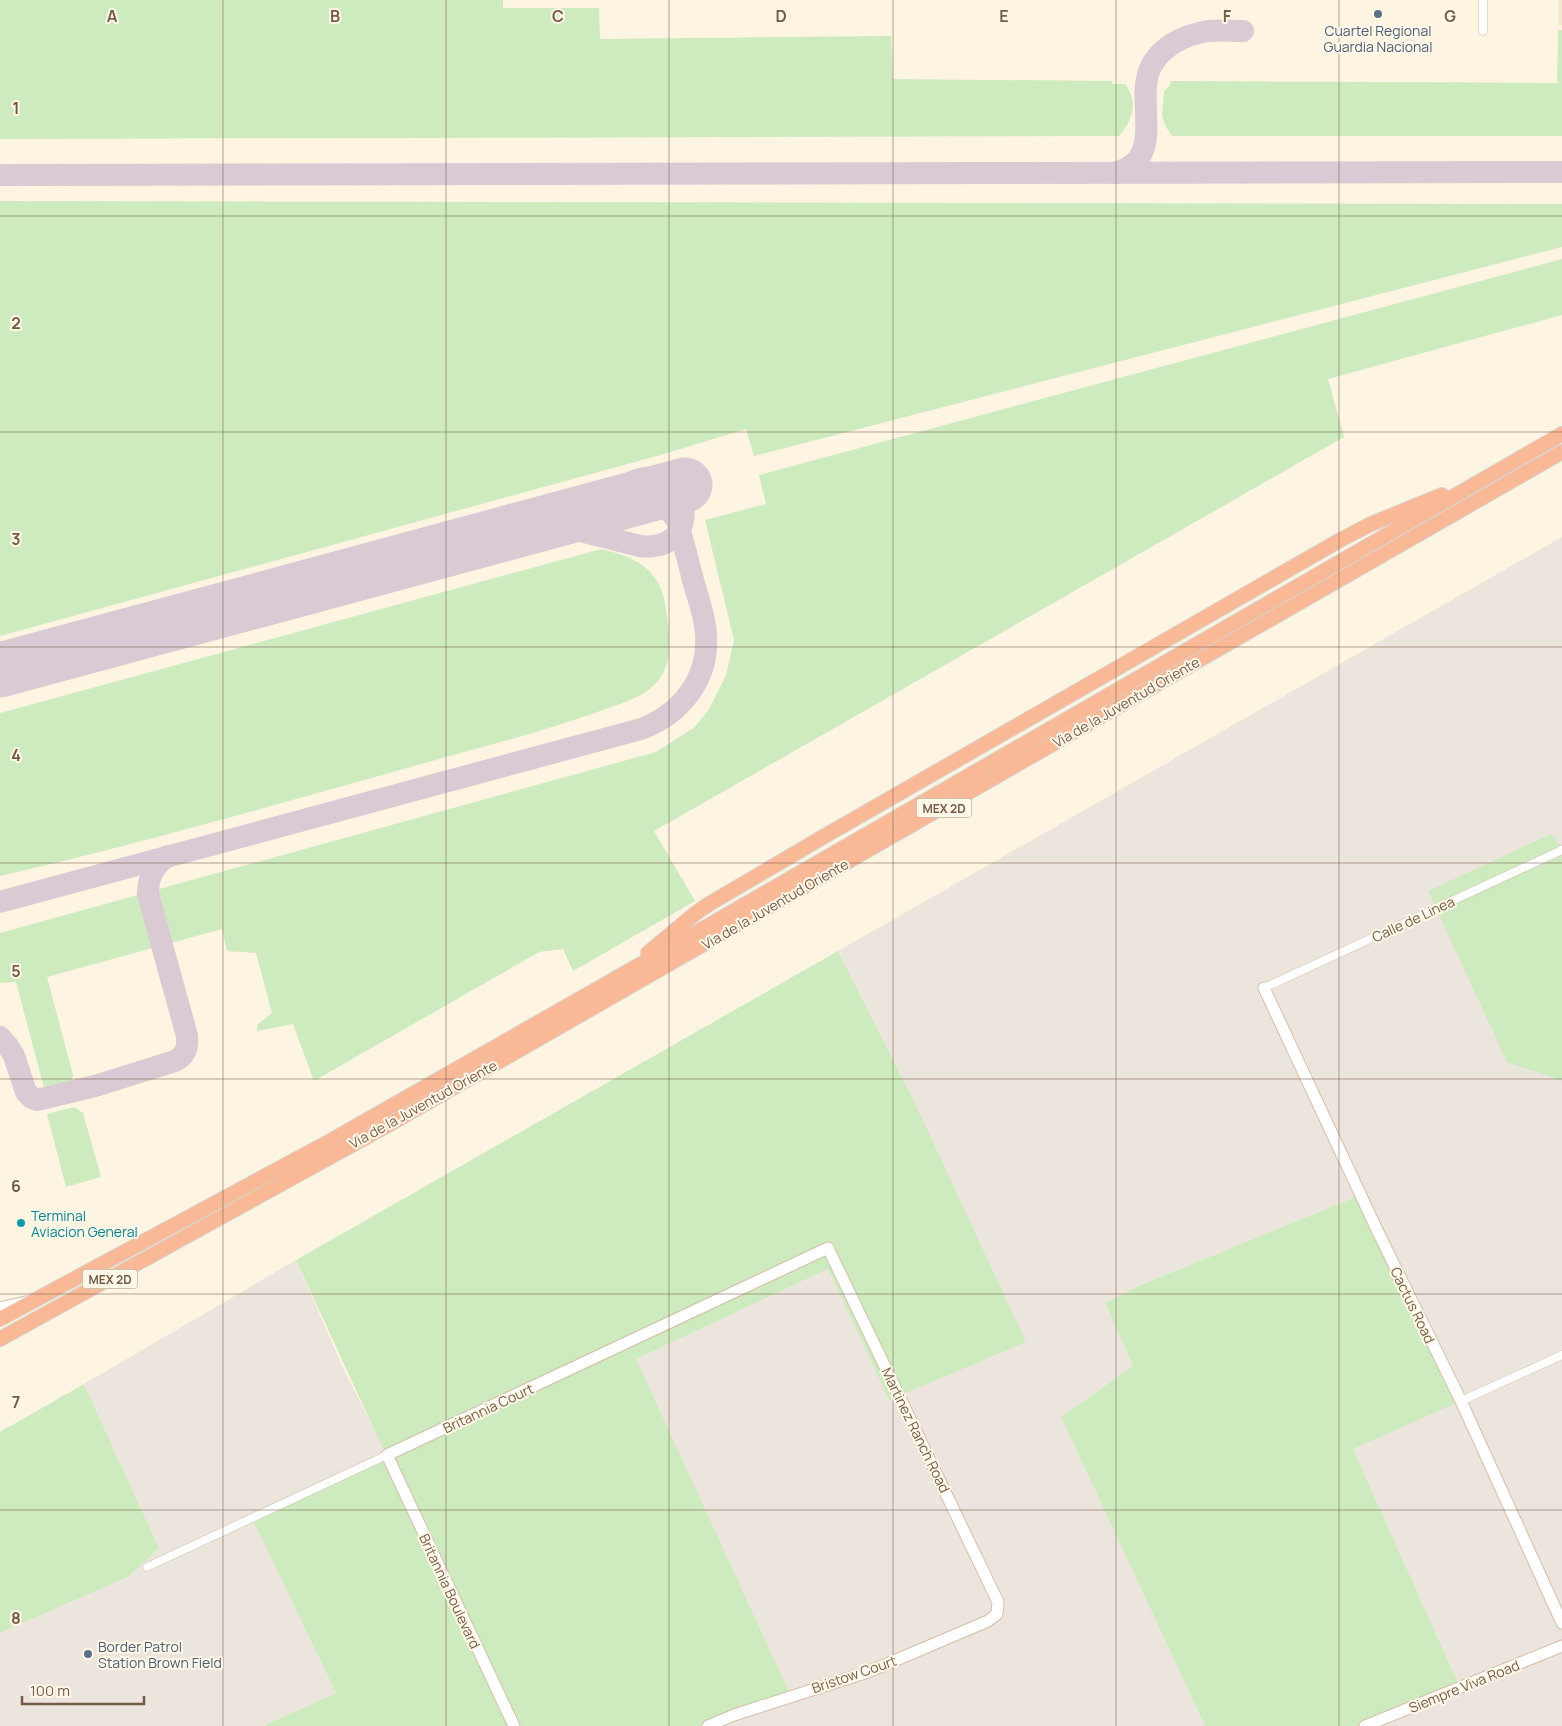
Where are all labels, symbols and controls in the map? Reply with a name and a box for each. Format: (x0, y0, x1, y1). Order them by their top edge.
text: A (107, 5, 118, 27)
text: B (330, 5, 340, 27)
text: C (552, 5, 564, 27)
text: D (775, 5, 787, 27)
text: E (999, 5, 1009, 27)
text: F (1223, 5, 1232, 27)
text: G (1444, 5, 1456, 27)
marker: Cuartel Regional Guardia Nacional (1372, 8, 1384, 20)
place label: Cuartel Regional Guardia Nacional (1324, 21, 1432, 56)
text: 1 (12, 97, 20, 119)
text: 2 (11, 312, 21, 334)
text: 3 (11, 528, 21, 550)
street label: Via de la Juventud Oriente (1049, 652, 1203, 752)
text: 4 (11, 744, 21, 766)
road number: MEX 2D (916, 798, 972, 818)
street label: Via de la Juventud Oriente (698, 854, 852, 954)
street label: Calle de Linea (1369, 892, 1457, 946)
text: 5 (11, 960, 21, 982)
street label: Via de la Juventud Oriente (346, 1055, 500, 1153)
text: 6 (11, 1175, 21, 1197)
place label: Terminal Aviacion General (31, 1206, 138, 1241)
marker: Terminal Aviacion General (15, 1217, 27, 1229)
street label: Cactus Road (1386, 1264, 1440, 1346)
road number: MEX 2D (82, 1270, 138, 1288)
street label: Martinez Ranch Road (877, 1364, 955, 1496)
street label: Britannia Court (440, 1379, 537, 1437)
text: 7 (12, 1391, 20, 1413)
street label: Britannia Boulevard (415, 1530, 485, 1652)
text: 8 (11, 1607, 21, 1629)
place label: Border Patrol Station Brown Field (98, 1637, 222, 1672)
marker: Border Patrol Station Brown Field (82, 1648, 94, 1660)
street label: Bristow Court (809, 1651, 899, 1697)
street label: Siempre Viva Road (1406, 1655, 1522, 1717)
scale bar (22, 1674, 145, 1706)
text: 100 m (30, 1680, 70, 1701)

